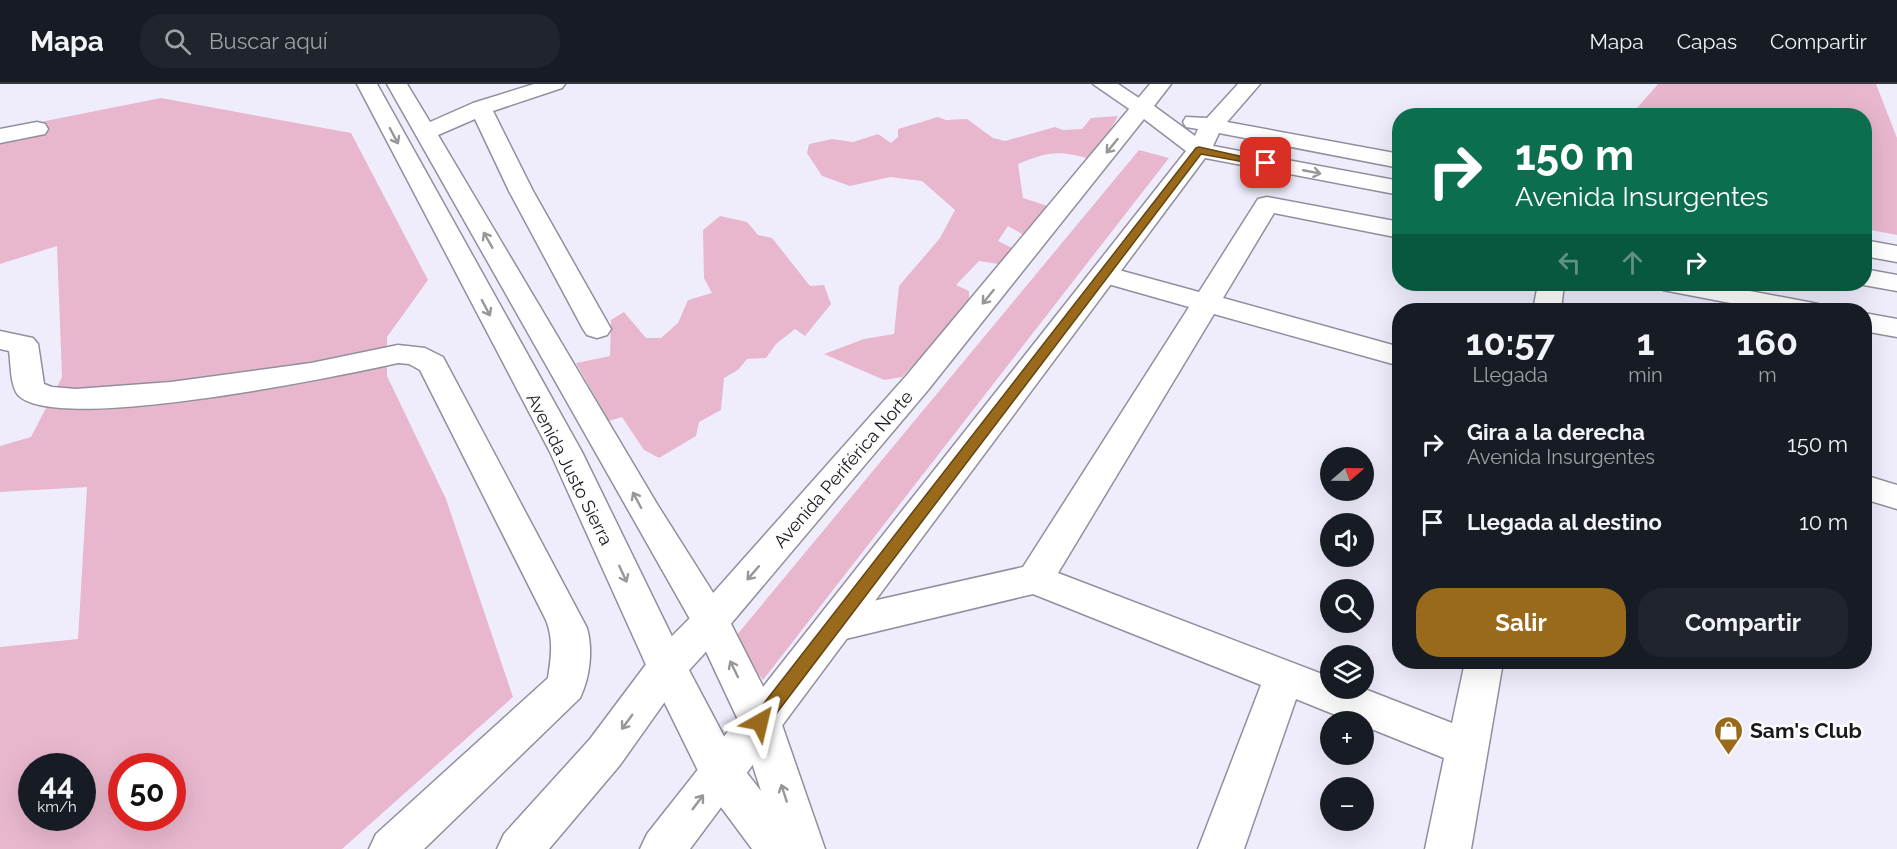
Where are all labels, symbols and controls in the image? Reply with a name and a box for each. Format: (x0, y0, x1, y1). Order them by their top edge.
search box (140, 14, 560, 68)
text: Mapa (30, 25, 104, 58)
icon: search (161, 25, 194, 58)
text: Buscar aquí (209, 28, 328, 54)
text: Mapa (1589, 29, 1644, 54)
text: Capas (1677, 29, 1737, 54)
text: Compartir (1770, 29, 1867, 54)
one-way arrow (389, 126, 400, 144)
text: 150 m (1515, 131, 1634, 180)
icon: right (1416, 132, 1494, 210)
pin (1240, 137, 1291, 188)
one-way arrow (1105, 138, 1119, 153)
icon: arrive (1249, 146, 1282, 179)
one-way arrow (1301, 167, 1321, 178)
text: Avenida Insurgentes (1515, 181, 1769, 212)
one-way arrow (482, 232, 494, 249)
icon: left (1553, 246, 1586, 279)
icon: ahead (1616, 246, 1649, 279)
icon: right (1679, 246, 1712, 279)
one-way arrow (981, 289, 995, 304)
one-way arrow (481, 298, 492, 316)
text: 10:57 (1466, 321, 1555, 363)
text: 1 (1637, 321, 1654, 363)
text: 160 (1736, 321, 1798, 363)
text: Llegada (1472, 363, 1548, 387)
text: min (1628, 363, 1663, 387)
text: m (1758, 363, 1777, 387)
street label: Avenida Periférica Norte (769, 386, 917, 552)
street label: Avenida Justo Sierra (523, 389, 617, 549)
text: Gira a la derecha (1467, 419, 1645, 445)
icon: right (1416, 428, 1449, 461)
text: 150 m (1787, 431, 1848, 457)
text: Avenida Insurgentes (1467, 445, 1655, 469)
north arrow (1320, 447, 1374, 501)
map controls (1320, 447, 1374, 831)
one-way arrow (631, 492, 642, 510)
icon: arrive (1416, 506, 1449, 539)
text: Llegada al destino (1467, 509, 1662, 535)
text: 10 m (1799, 509, 1848, 535)
button: sound (1320, 513, 1374, 567)
one-way arrow (617, 565, 629, 583)
one-way arrow (746, 565, 759, 581)
button: search (1320, 579, 1374, 633)
button: Salir (1416, 588, 1626, 657)
button: Compartir (1638, 588, 1848, 657)
button: layers (1320, 645, 1374, 699)
one-way arrow (728, 661, 740, 679)
position arrow (728, 690, 792, 754)
button: + (1320, 711, 1374, 765)
one-way arrow (621, 714, 634, 730)
shop icon: Sam's Club (1713, 714, 1745, 756)
place label: Sam's Club (1750, 718, 1862, 743)
speed limit sign: 50 (108, 753, 186, 831)
text: 44 (40, 767, 74, 802)
button: − (1320, 777, 1374, 831)
one-way arrow (778, 784, 789, 803)
one-way arrow (692, 795, 705, 811)
text: km/h (37, 798, 77, 816)

